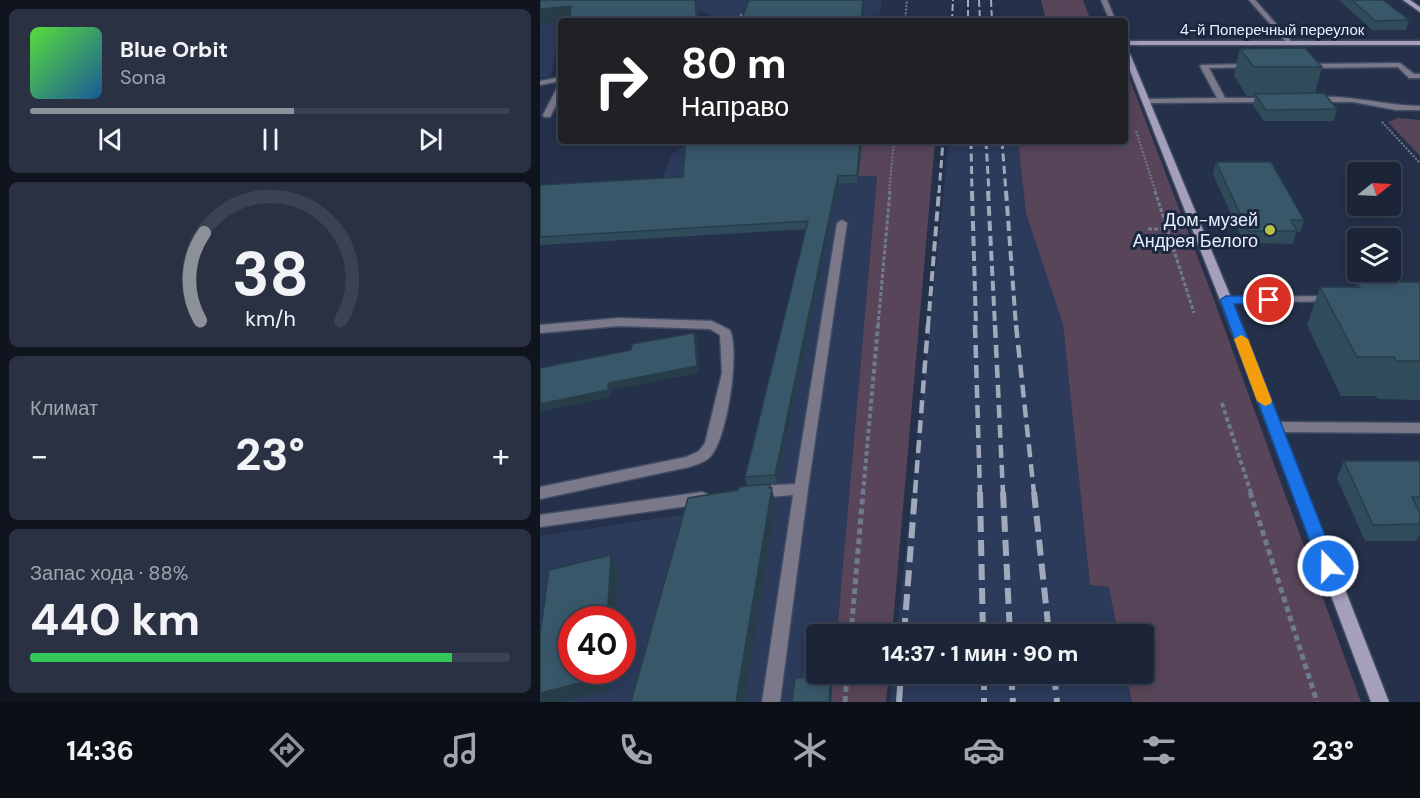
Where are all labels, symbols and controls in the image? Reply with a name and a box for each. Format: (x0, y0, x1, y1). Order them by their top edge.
street label: 4-й Поперечный переулок (1180, 20, 1365, 40)
text: Blue Orbit (120, 35, 228, 64)
text: 80 m (681, 36, 787, 91)
icon: right (582, 42, 660, 120)
text: Sona (120, 64, 166, 90)
text: Направо (681, 89, 789, 124)
icon: previous (94, 123, 127, 156)
icon: pause (254, 123, 287, 156)
icon: next (414, 123, 447, 156)
north arrow (1347, 162, 1401, 216)
map controls (1347, 162, 1401, 282)
place label: Дом-музей Андрея Белого (1133, 208, 1258, 253)
marker: Дом-музей Андрея Белого (1263, 223, 1277, 237)
button: layers (1347, 228, 1401, 282)
text: 38 (231, 234, 309, 315)
pin (1243, 274, 1294, 325)
icon: arrive (1252, 283, 1285, 316)
text: km/h (245, 306, 295, 334)
text: Климат (30, 395, 98, 421)
text: 23° (235, 425, 305, 484)
text: − (30, 434, 48, 477)
text: + (492, 434, 510, 477)
position arrow (1296, 534, 1360, 598)
text: Запас хода · 88% (30, 560, 188, 586)
text: 440 km (30, 590, 200, 649)
speed limit sign: 40 (558, 606, 636, 684)
text: 14:37 · 1 мин · 90 m (882, 639, 1078, 668)
icon: directions (266, 729, 308, 771)
icon: music (440, 729, 482, 771)
icon: phone (615, 729, 657, 771)
icon: climate (789, 729, 831, 771)
icon: car (963, 729, 1005, 771)
icon: filters (1138, 729, 1180, 771)
text: 14:36 (66, 733, 134, 768)
text: 23° (1312, 733, 1354, 768)

